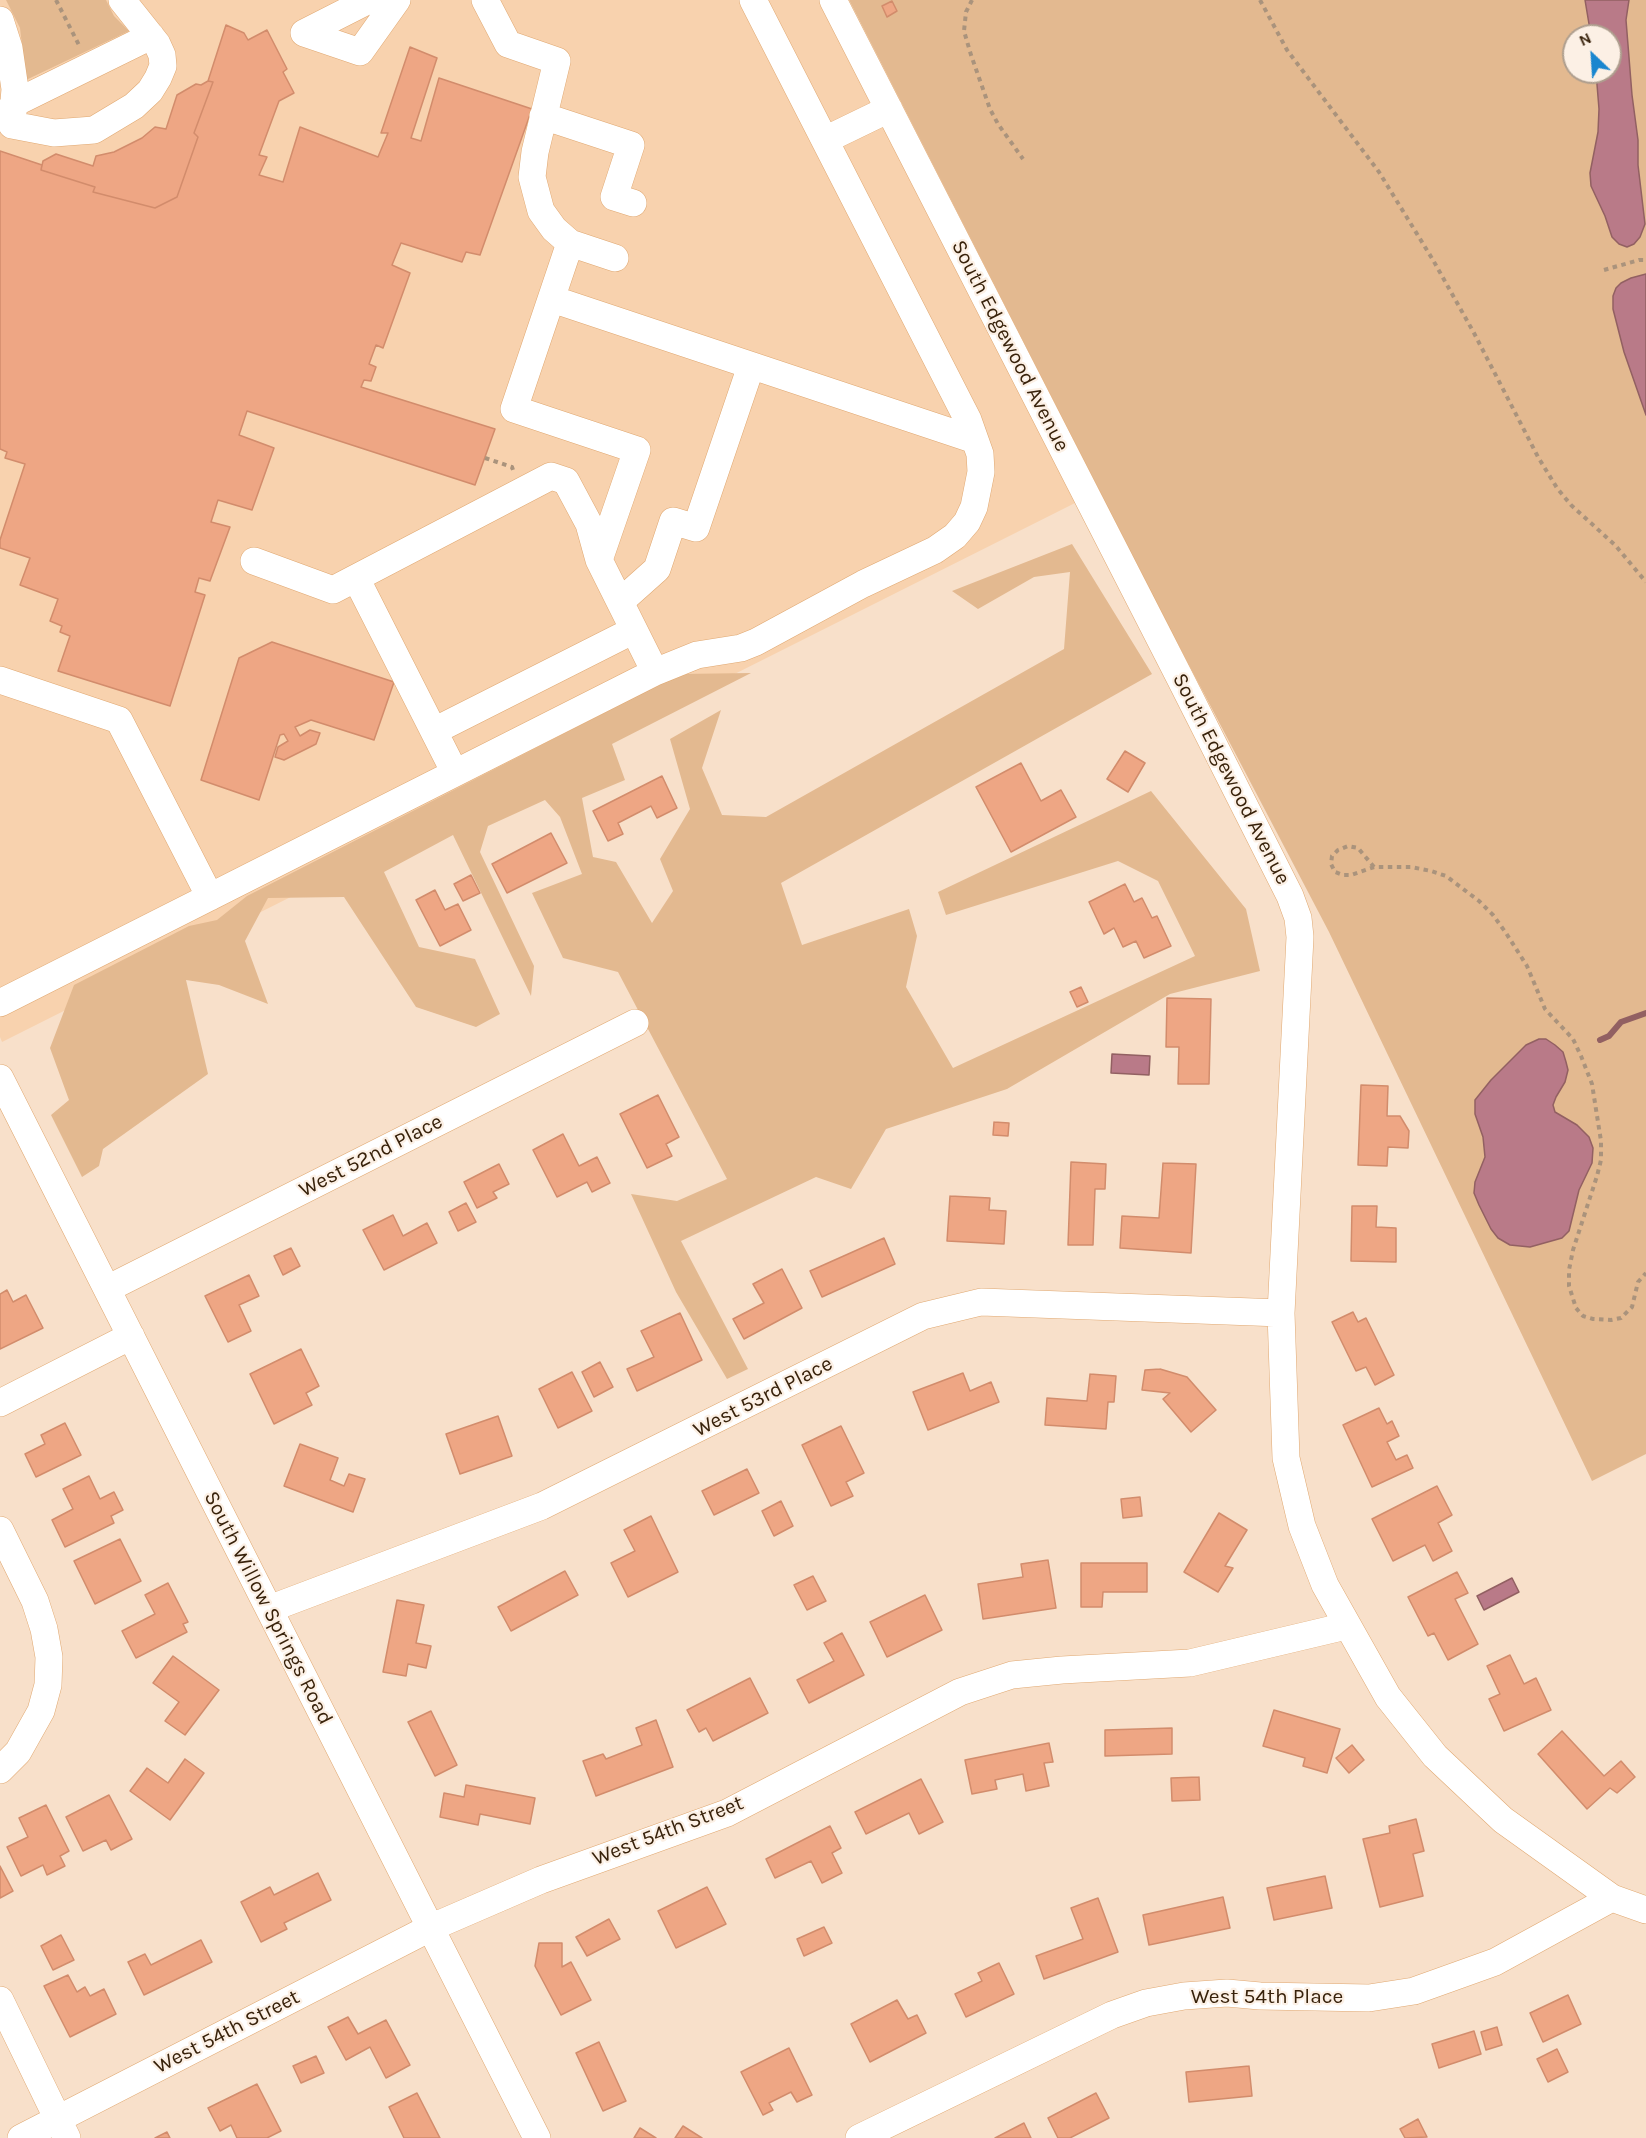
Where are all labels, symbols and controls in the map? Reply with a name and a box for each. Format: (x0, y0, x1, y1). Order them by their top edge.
north arrow (1562, 24, 1622, 84)
text: N (1576, 28, 1594, 50)
street label: South Edgewood Avenue (946, 236, 1074, 456)
street label: South Edgewood Avenue (1167, 669, 1295, 889)
street label: West 52nd Place (295, 1109, 447, 1203)
street label: West 53rd Place (689, 1351, 837, 1443)
street label: South Willow Springs Road (198, 1487, 338, 1729)
street label: West 54th Street (589, 1791, 747, 1871)
street label: West 54th Place (1191, 1984, 1343, 2010)
street label: West 54th Street (150, 1985, 304, 2079)

